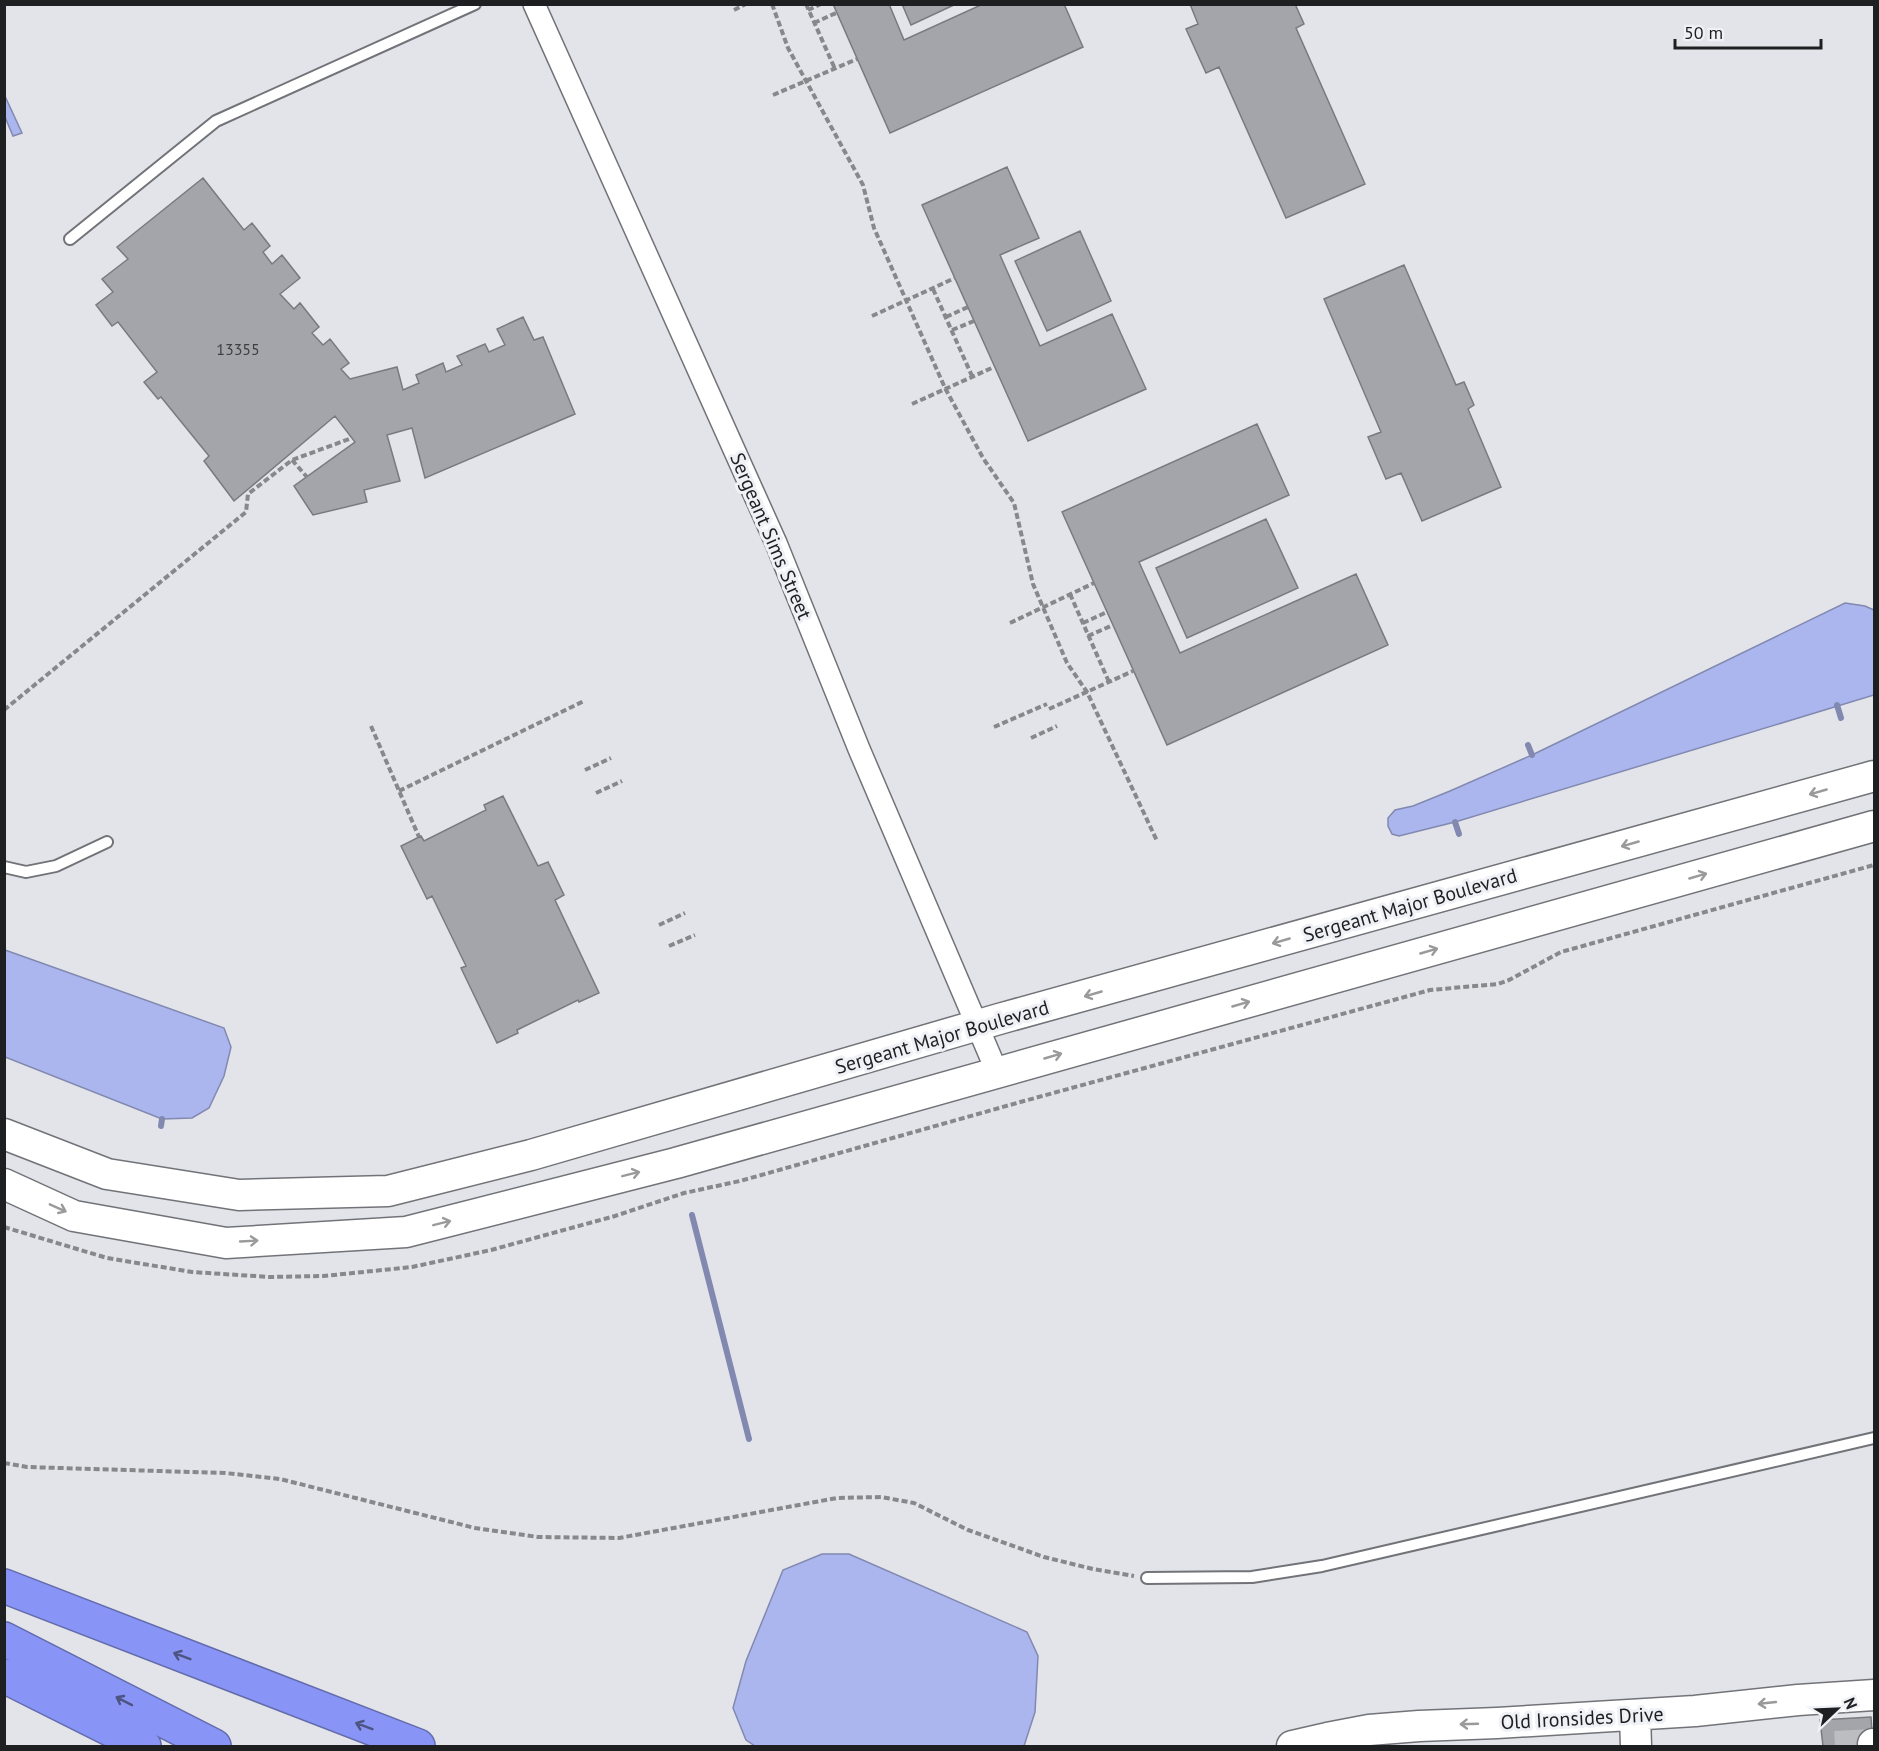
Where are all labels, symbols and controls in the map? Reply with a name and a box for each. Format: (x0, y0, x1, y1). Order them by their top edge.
scale bar (1675, 12, 1820, 50)
text: 50 m (1684, 21, 1723, 44)
house number: 13355 (216, 339, 260, 359)
street label: Sergeant Sims Street (724, 449, 818, 623)
one-way arrow (1809, 787, 1828, 798)
one-way arrow (1621, 839, 1640, 850)
street label: Sergeant Major Boulevard (1300, 862, 1520, 948)
one-way arrow (1688, 870, 1707, 881)
one-way arrow (1271, 936, 1290, 948)
one-way arrow (1419, 945, 1438, 956)
one-way arrow (1084, 989, 1103, 1000)
street label: Sergeant Major Boulevard (832, 994, 1052, 1080)
one-way arrow (1231, 998, 1250, 1009)
one-way arrow (1043, 1050, 1062, 1062)
one-way arrow (621, 1168, 640, 1180)
one-way arrow (48, 1203, 66, 1215)
one-way arrow (433, 1217, 452, 1229)
one-way arrow (238, 1236, 258, 1247)
one-way arrow (173, 1650, 192, 1661)
north arrow (1807, 1679, 1867, 1739)
one-way arrow (115, 1694, 133, 1706)
text: N (1840, 1694, 1862, 1712)
one-way arrow (1757, 1698, 1777, 1709)
street label: Old Ironsides Drive (1500, 1701, 1664, 1735)
one-way arrow (1460, 1718, 1480, 1730)
one-way arrow (355, 1719, 374, 1730)

